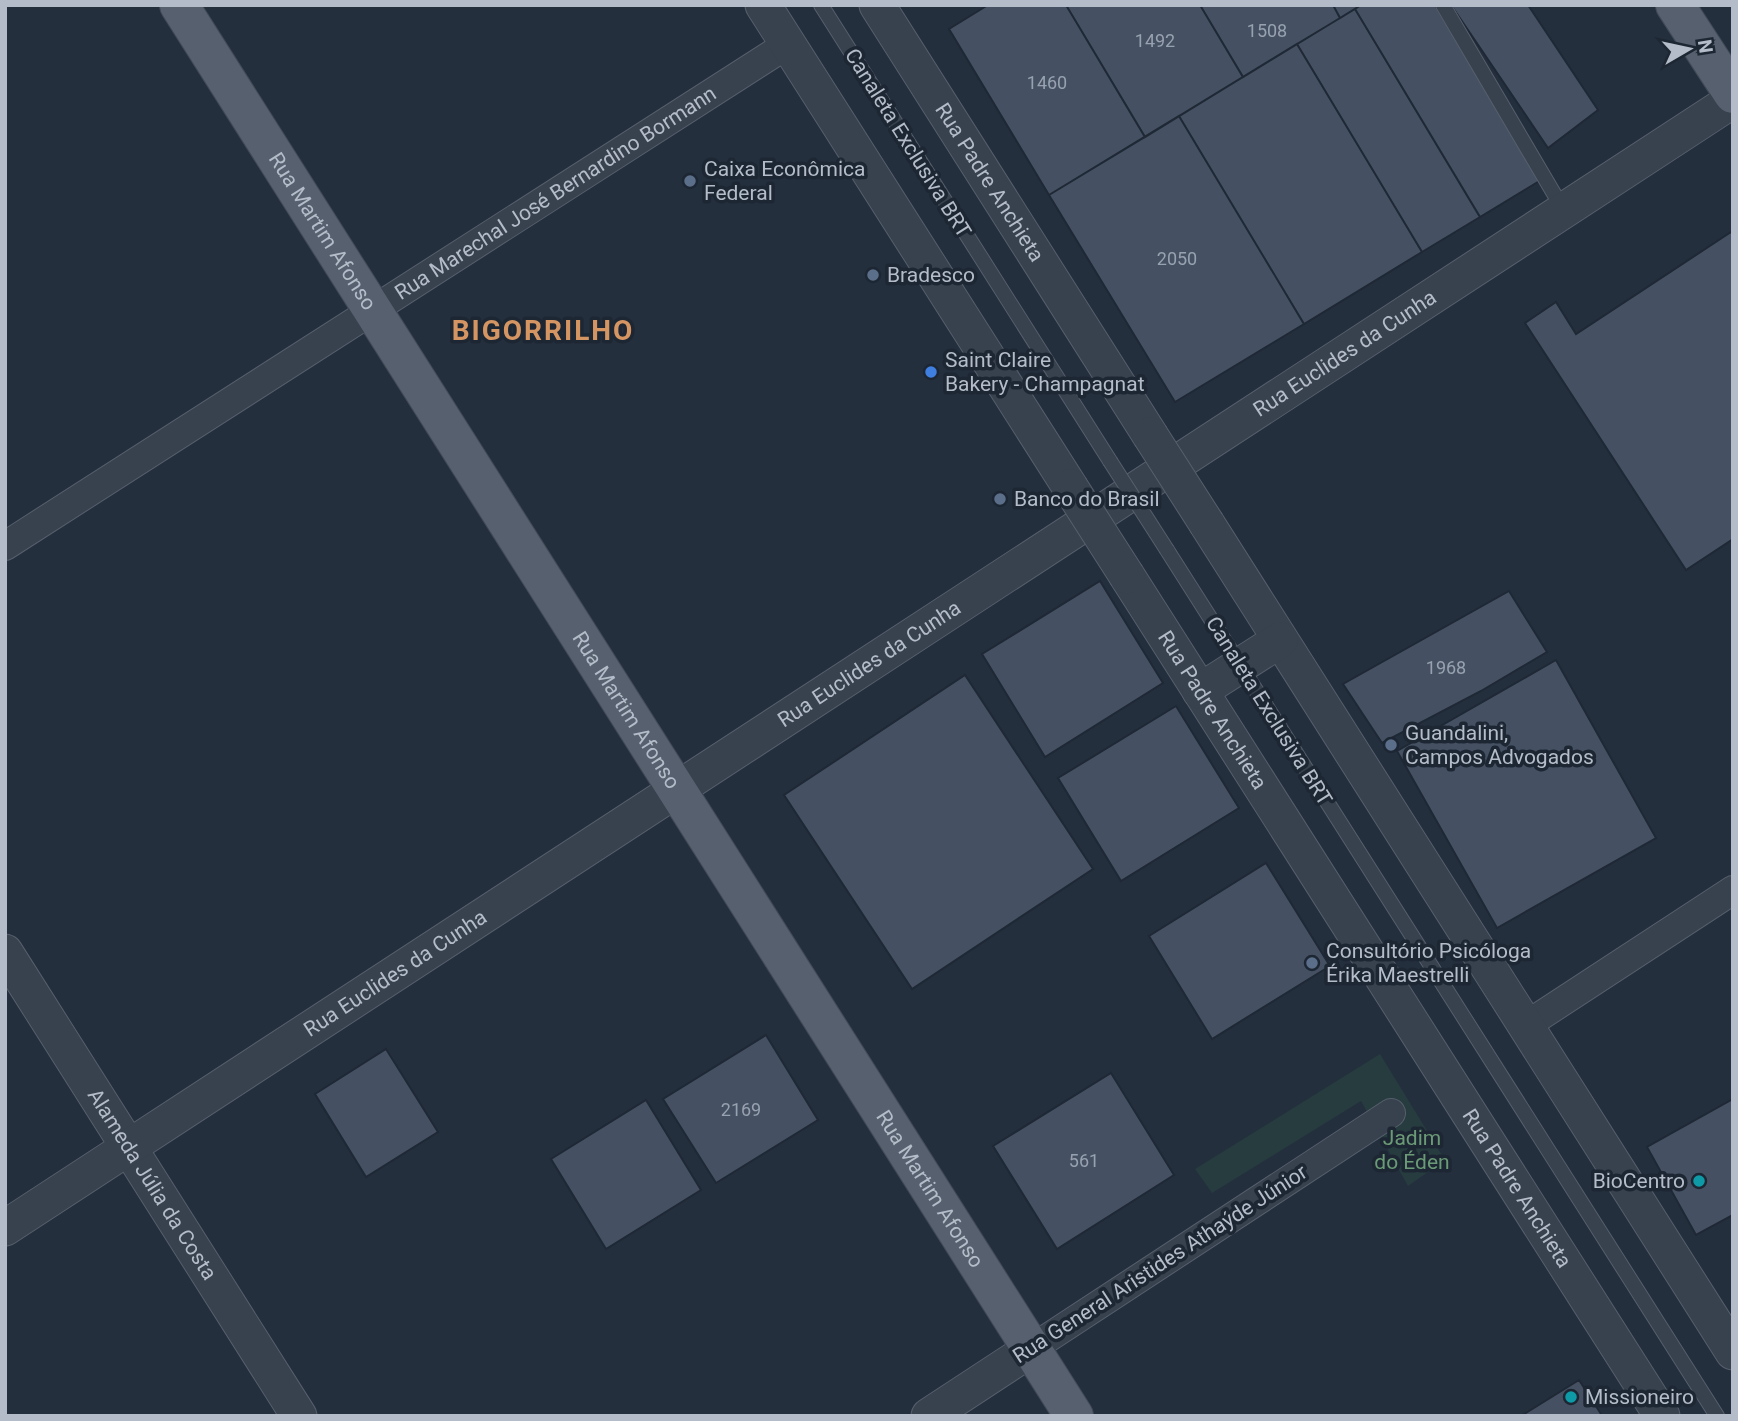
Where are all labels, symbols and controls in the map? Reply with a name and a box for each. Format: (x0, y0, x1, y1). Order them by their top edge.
north arrow (1654, 14, 1724, 84)
house number: 1508 (1247, 20, 1287, 41)
house number: 1492 (1135, 30, 1175, 51)
text: N (1693, 38, 1718, 55)
street label: Canaleta Exclusiva BRT (840, 44, 976, 242)
house number: 1460 (1027, 72, 1067, 93)
street label: Rua Marechal José Bernardino Bormann (391, 81, 721, 305)
street label: Rua Padre Anchieta (930, 98, 1049, 266)
street label: Rua Martim Afonso (264, 148, 381, 314)
place label: Caixa Econômica Federal (704, 157, 865, 205)
marker: Caixa Econômica Federal (682, 173, 698, 189)
house number: 2050 (1157, 248, 1197, 269)
place label: Bradesco (887, 263, 975, 287)
marker: Bradesco (865, 267, 881, 283)
street label: Rua Euclides da Cunha (1249, 285, 1441, 422)
district label: BIGORRILHO (452, 314, 634, 347)
place label: Saint Claire Bakery - Champagnat (945, 348, 1145, 396)
marker: Saint Claire Bakery - Champagnat (923, 364, 939, 380)
place label: Banco do Brasil (1014, 487, 1160, 511)
marker: Banco do Brasil (992, 491, 1008, 507)
street label: Rua Euclides da Cunha (773, 596, 965, 732)
street label: Canaleta Exclusiva BRT (1201, 612, 1337, 810)
street label: Rua Padre Anchieta (1153, 626, 1272, 794)
street label: Rua Martim Afonso (567, 627, 685, 793)
house number: 1968 (1426, 657, 1466, 678)
place label: Guandalini, Campos Advogados (1405, 721, 1594, 769)
marker: Guandalini, Campos Advogados (1383, 737, 1399, 753)
street label: Rua Euclides da Cunha (299, 905, 491, 1042)
place label: Consultório Psicóloga Érika Maestrelli (1326, 939, 1531, 987)
marker: Consultório Psicóloga Érika Maestrelli (1304, 955, 1320, 971)
street label: Alameda Júlia da Costa (83, 1084, 222, 1284)
house number: 2169 (721, 1099, 761, 1120)
street label: Rua Padre Anchieta (1458, 1105, 1576, 1272)
street label: Rua Martim Afonso (871, 1106, 989, 1272)
park label: Jadim do Éden (1374, 1126, 1450, 1174)
house number: 561 (1069, 1150, 1099, 1171)
street label: Rua General Aristides Athaýde Júnior (1008, 1160, 1312, 1368)
place label: BioCentro (1593, 1169, 1685, 1193)
marker: BioCentro (1691, 1173, 1707, 1189)
place label: Missioneiro (1585, 1385, 1694, 1409)
marker: Missioneiro (1563, 1389, 1579, 1405)

